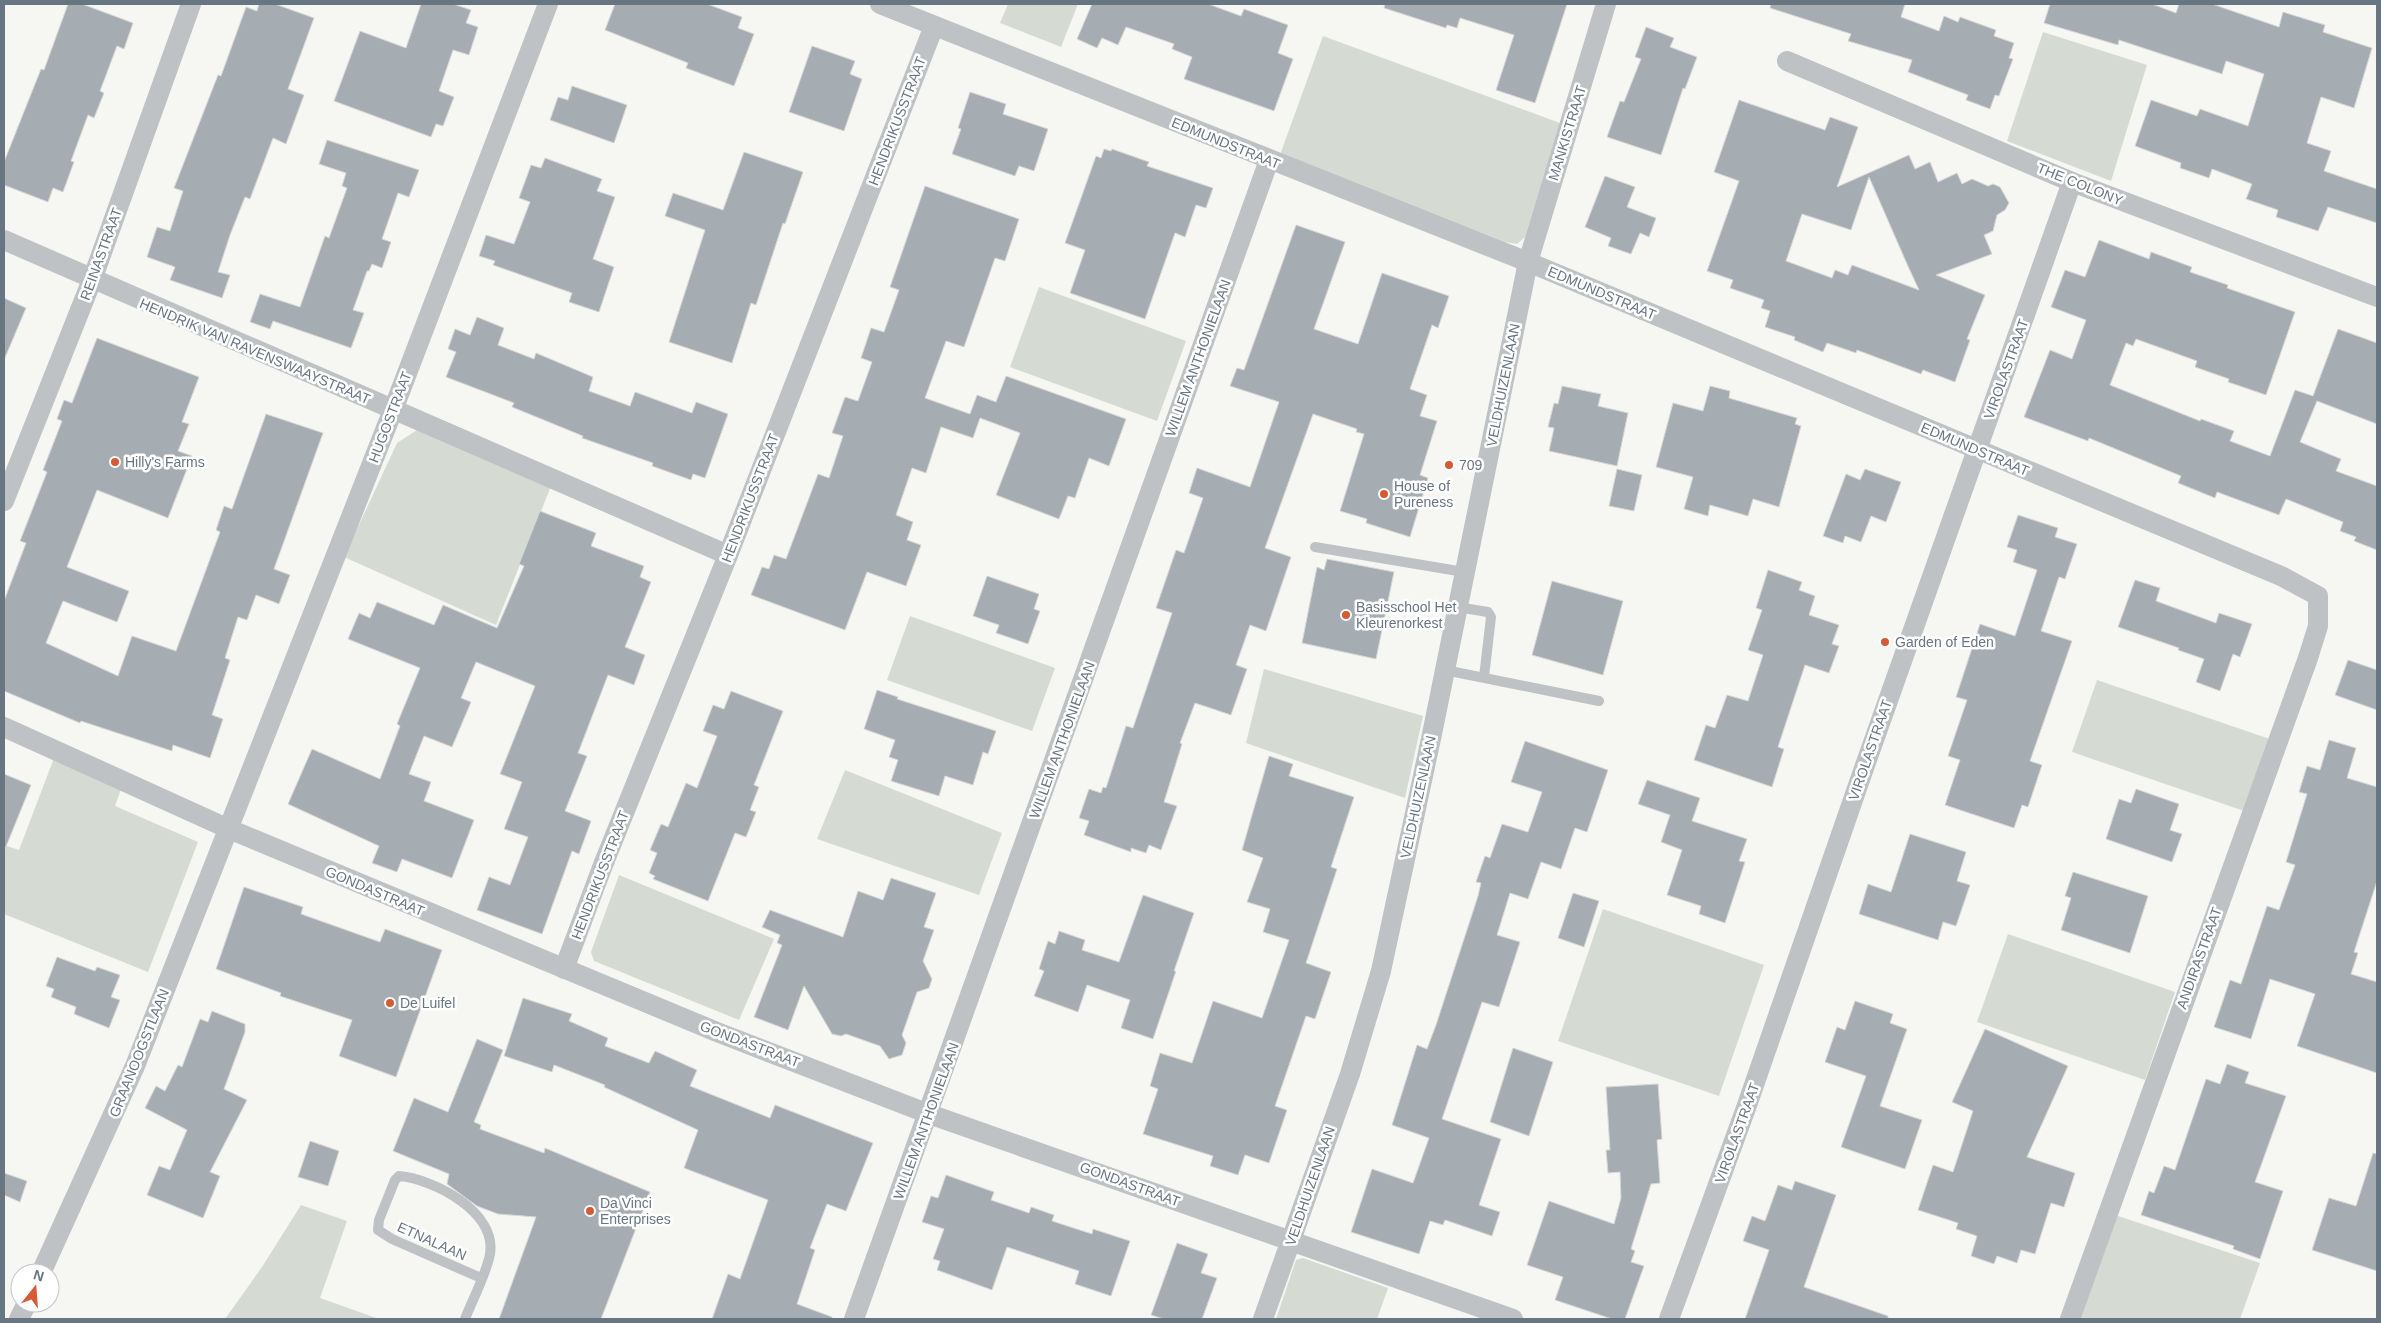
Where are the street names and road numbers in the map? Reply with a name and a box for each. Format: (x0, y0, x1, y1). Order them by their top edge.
street label: HENDRIKUSSTRAAT (865, 54, 929, 188)
street label: MANKISTRAAT (1545, 83, 1589, 182)
street label: EDMUNDSTRAAT (1169, 114, 1283, 172)
street label: THE COLONY (2035, 160, 2126, 209)
street label: REINASTRAAT (77, 205, 125, 302)
street label: EDMUNDSTRAAT (1546, 263, 1659, 323)
street label: WILLEM ANTHONIELAAN (1162, 277, 1234, 439)
street label: HENDRIK VAN RAVENSWAAYSTRAAT (137, 295, 373, 407)
street label: VIROLASTRAAT (1980, 316, 2032, 421)
street label: VELDHUIZENLAAN (1483, 322, 1523, 448)
street label: HUGOSTRAAT (365, 369, 415, 465)
street label: EDMUNDSTRAAT (1919, 419, 2032, 479)
street label: HENDRIKUSSTRAAT (718, 431, 782, 565)
street label: WILLEM ANTHONIELAAN (1026, 659, 1098, 821)
street label: VIROLASTRAAT (1845, 697, 1895, 803)
street label: VELDHUIZENLAAN (1397, 734, 1439, 860)
street label: HENDRIKUSSTRAAT (568, 808, 632, 942)
street label: GONDASTRAAT (323, 863, 427, 919)
street label: ANDIRASTRAAT (2173, 905, 2225, 1011)
street label: GRAANOOGSTLAAN (106, 987, 172, 1119)
street label: GONDASTRAAT (698, 1018, 803, 1071)
street label: WILLEM ANTHONIELAAN (890, 1040, 962, 1202)
street label: VIROLASTRAAT (1711, 1080, 1763, 1185)
street label: VELDHUIZENLAAN (1282, 1124, 1338, 1248)
street label: GONDASTRAAT (1078, 1158, 1183, 1210)
street label: ETNALAAN (395, 1219, 469, 1263)

